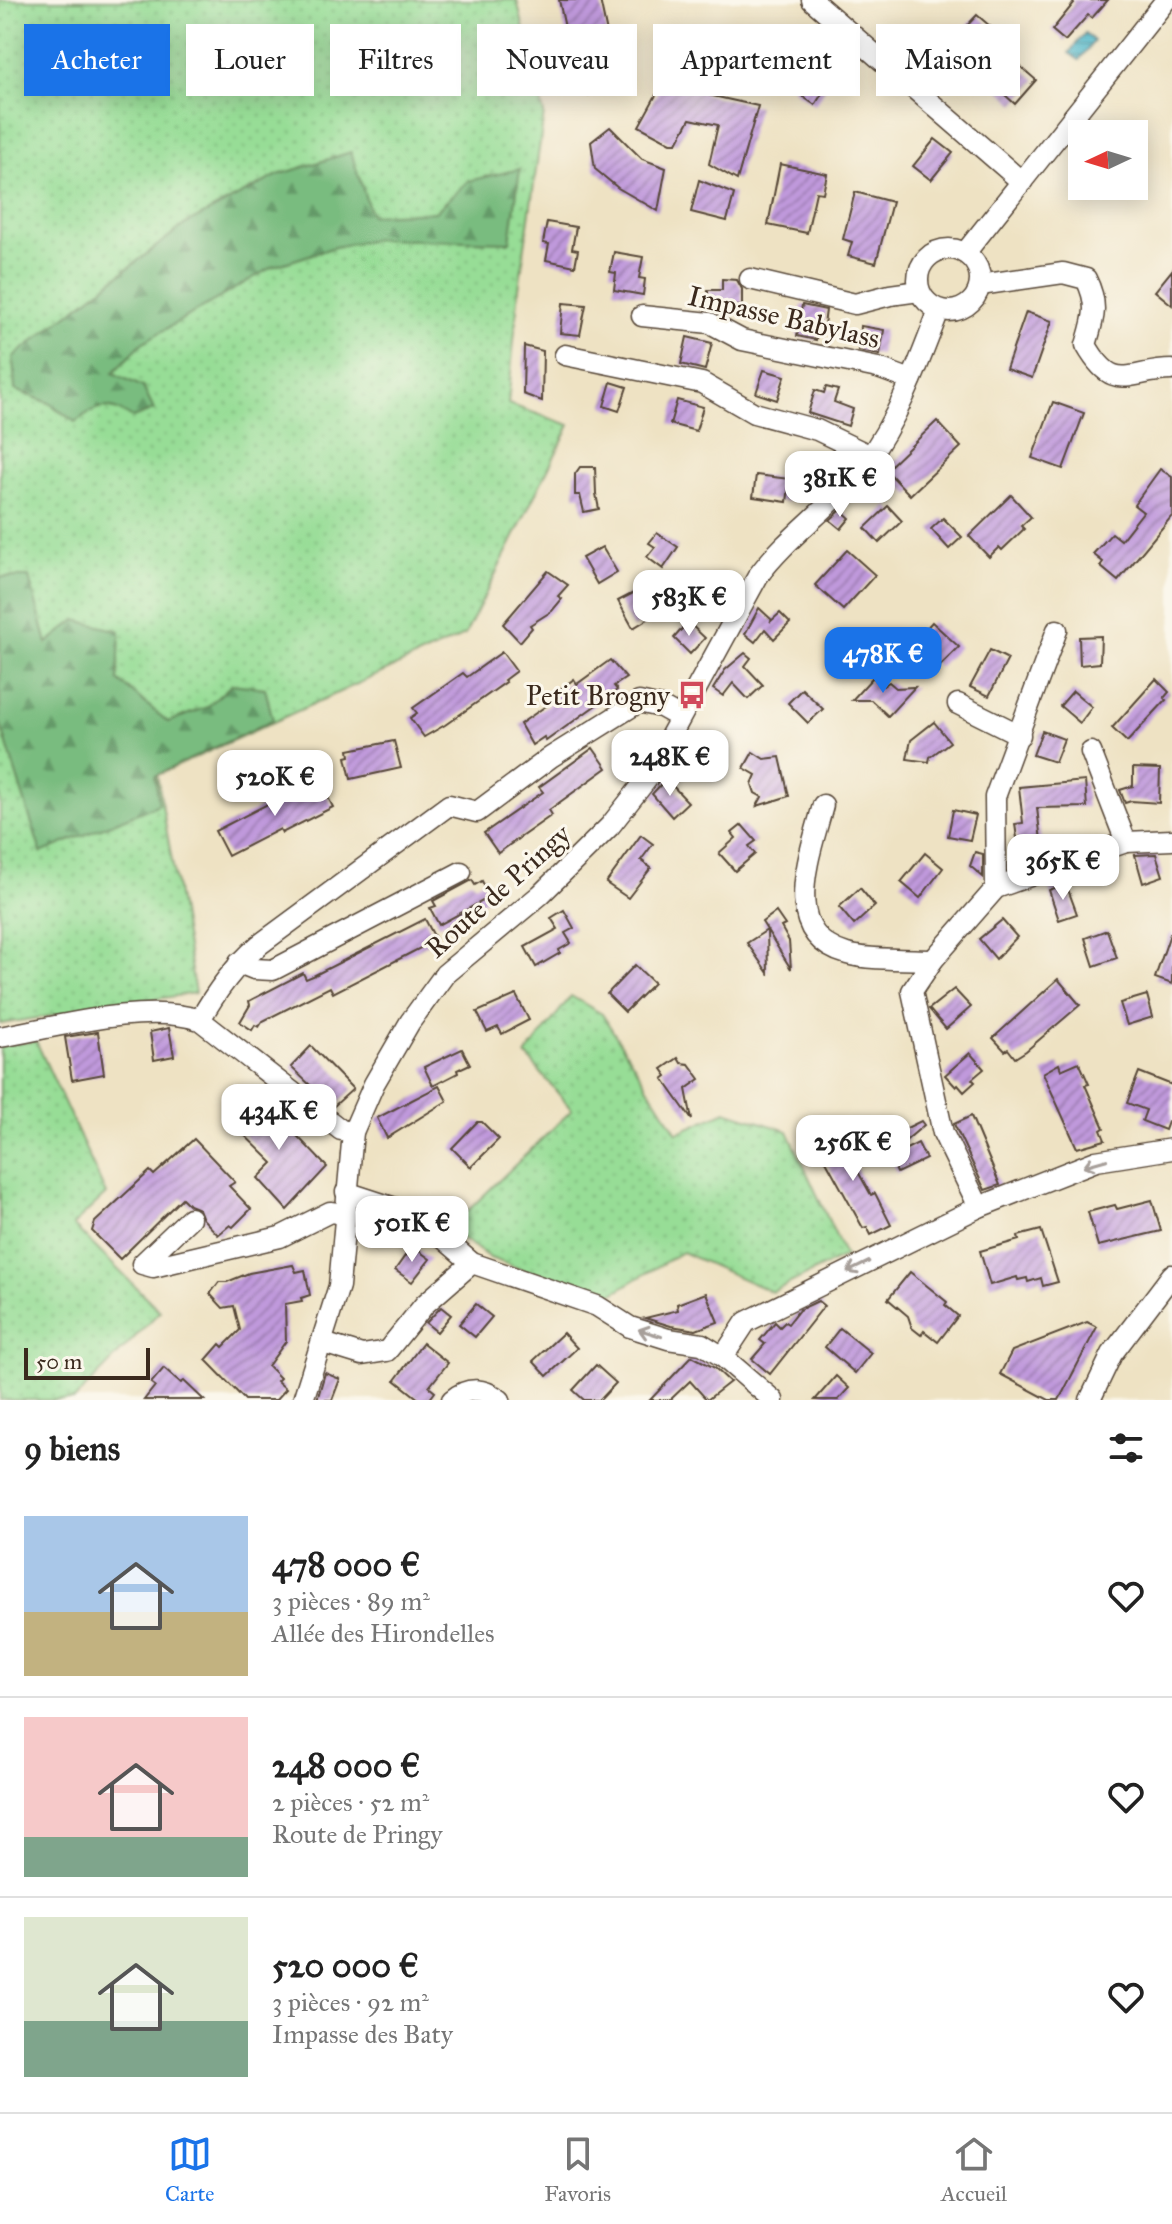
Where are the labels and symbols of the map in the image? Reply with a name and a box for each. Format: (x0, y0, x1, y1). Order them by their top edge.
north arrow (1068, 120, 1148, 200)
street label: Impasse Babylass (685, 278, 883, 356)
pin: 381K € (775, 451, 905, 519)
pin: 583K € (624, 570, 754, 638)
pin: 478K € (818, 627, 948, 695)
place label: Petit Brogny (526, 678, 671, 713)
bus stop icon: Petit Brogny (677, 680, 707, 710)
pin: 248K € (605, 730, 735, 798)
pin: 520K € (210, 750, 340, 818)
street label: Route de Pringy (418, 816, 579, 965)
pin: 365K € (998, 834, 1128, 902)
pin: 434K € (214, 1084, 344, 1152)
pin: 256K € (788, 1115, 918, 1183)
one-way arrow (1083, 1156, 1109, 1171)
pin: 501K € (347, 1196, 477, 1264)
one-way arrow (846, 1259, 870, 1275)
one-way arrow (637, 1325, 663, 1340)
scale bar (24, 1344, 150, 1380)

